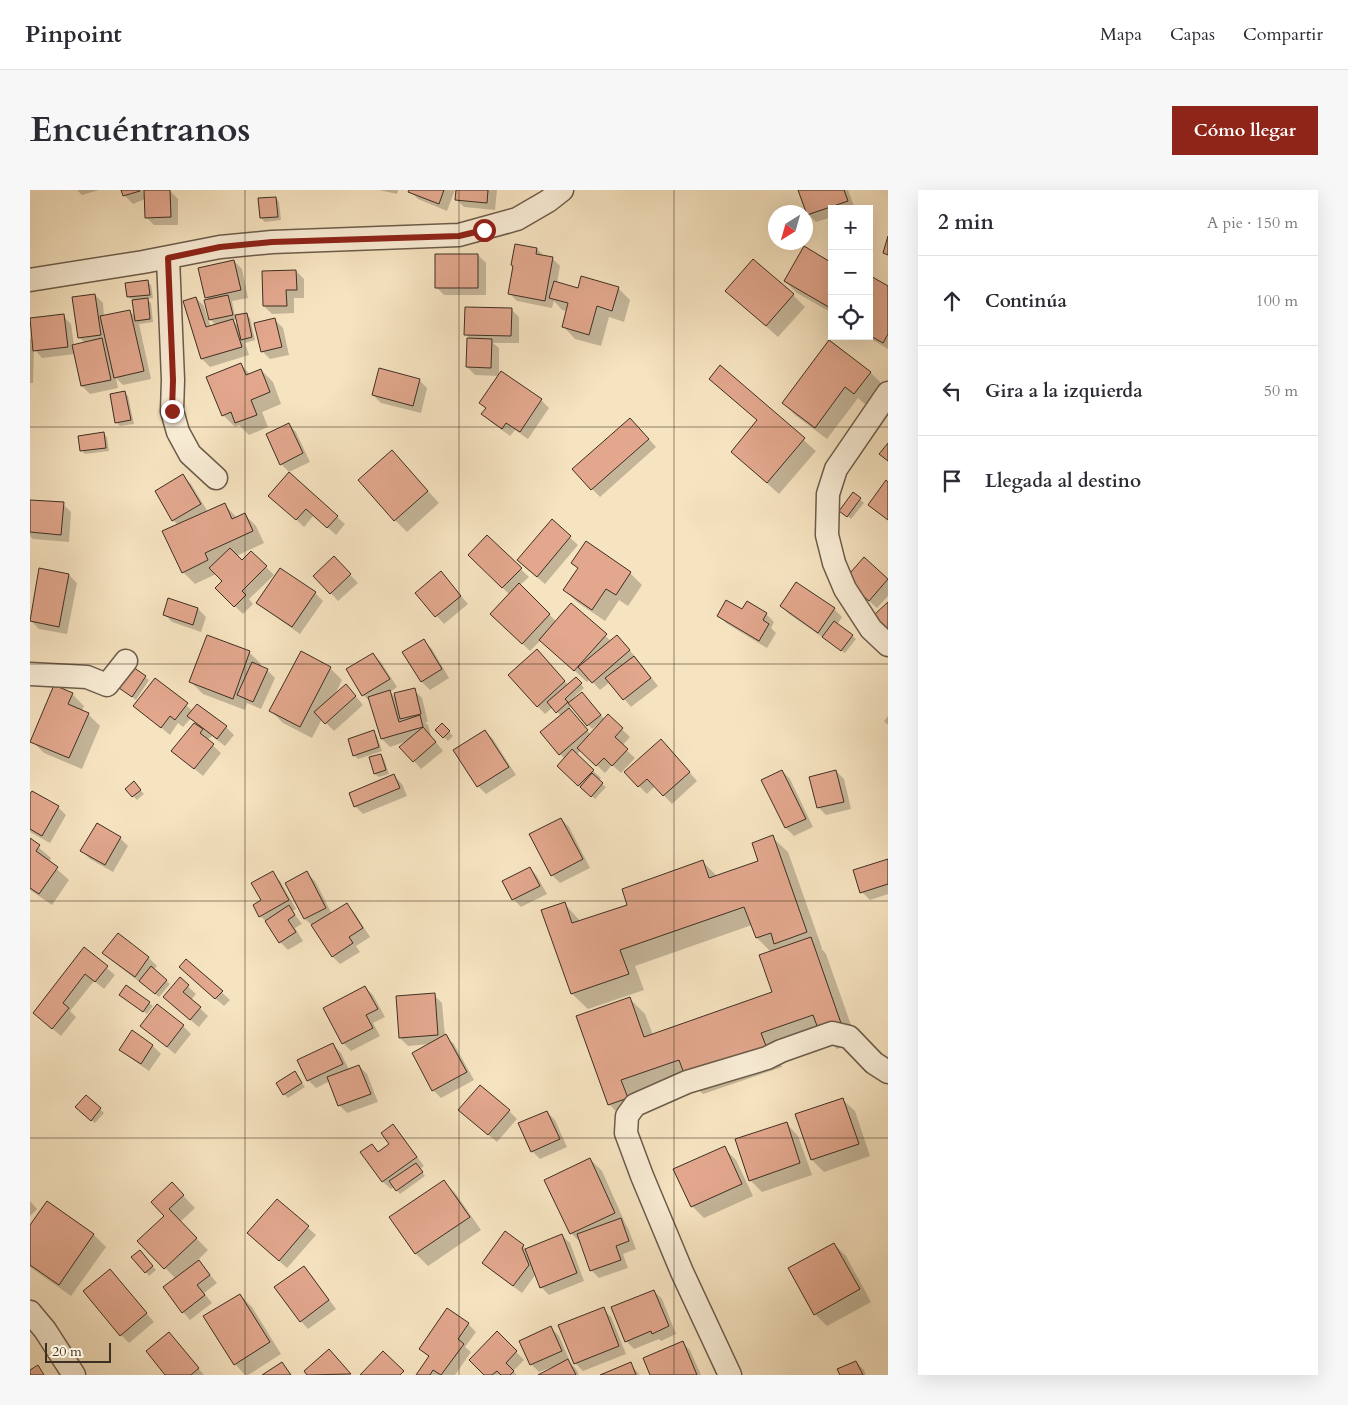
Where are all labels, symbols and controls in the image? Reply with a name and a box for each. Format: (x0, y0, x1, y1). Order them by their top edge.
text: Pinpoint (25, 18, 122, 51)
text: Mapa (1100, 22, 1142, 47)
text: Capas (1170, 22, 1215, 47)
text: Compartir (1243, 22, 1323, 47)
text: Encuéntranos (30, 106, 251, 154)
button: Cómo llegar (1172, 106, 1318, 155)
north arrow (768, 205, 813, 250)
map controls (828, 205, 873, 340)
button: + (828, 205, 873, 250)
text: 2 min (938, 208, 994, 237)
text: A pie · 150 m (1207, 212, 1298, 234)
route start (473, 219, 496, 242)
button: − (828, 250, 873, 295)
icon: ahead (938, 287, 966, 315)
text: Continúa (985, 288, 1067, 314)
text: 100 m (1256, 290, 1298, 312)
button: locate (828, 295, 873, 340)
icon: left (938, 377, 966, 405)
text: Gira a la izquierda (985, 378, 1143, 404)
text: 50 m (1264, 380, 1298, 402)
route end (161, 400, 184, 423)
icon: arrive (938, 467, 966, 495)
text: Llegada al destino (985, 468, 1141, 494)
scale bar (45, 1340, 111, 1363)
text: 20 m (52, 1342, 82, 1361)

